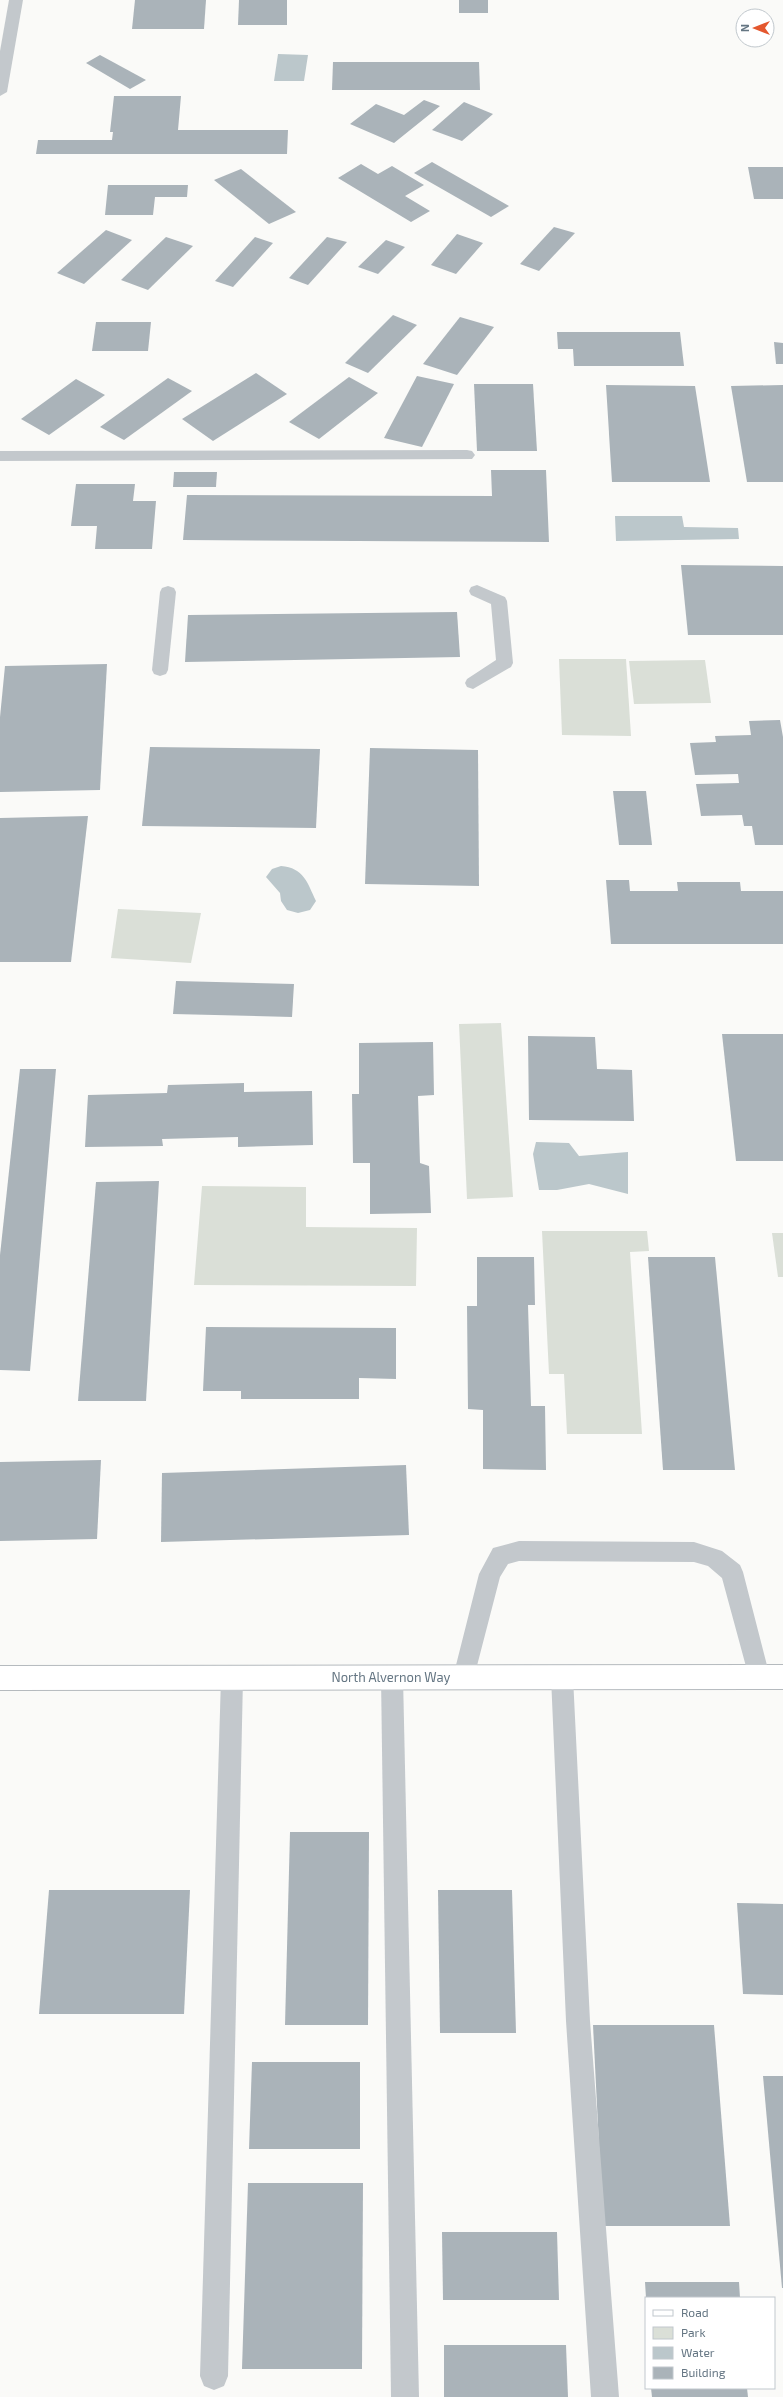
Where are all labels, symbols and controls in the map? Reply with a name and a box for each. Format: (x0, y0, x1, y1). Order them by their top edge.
north arrow (735, 8, 775, 48)
text: N (738, 24, 751, 32)
street label: North Alvernon Way (332, 1669, 451, 1685)
legend (645, 2297, 775, 2389)
text: Road (681, 2305, 709, 2319)
text: Park (681, 2325, 706, 2339)
text: Water (681, 2345, 715, 2359)
text: Building (681, 2365, 726, 2379)

